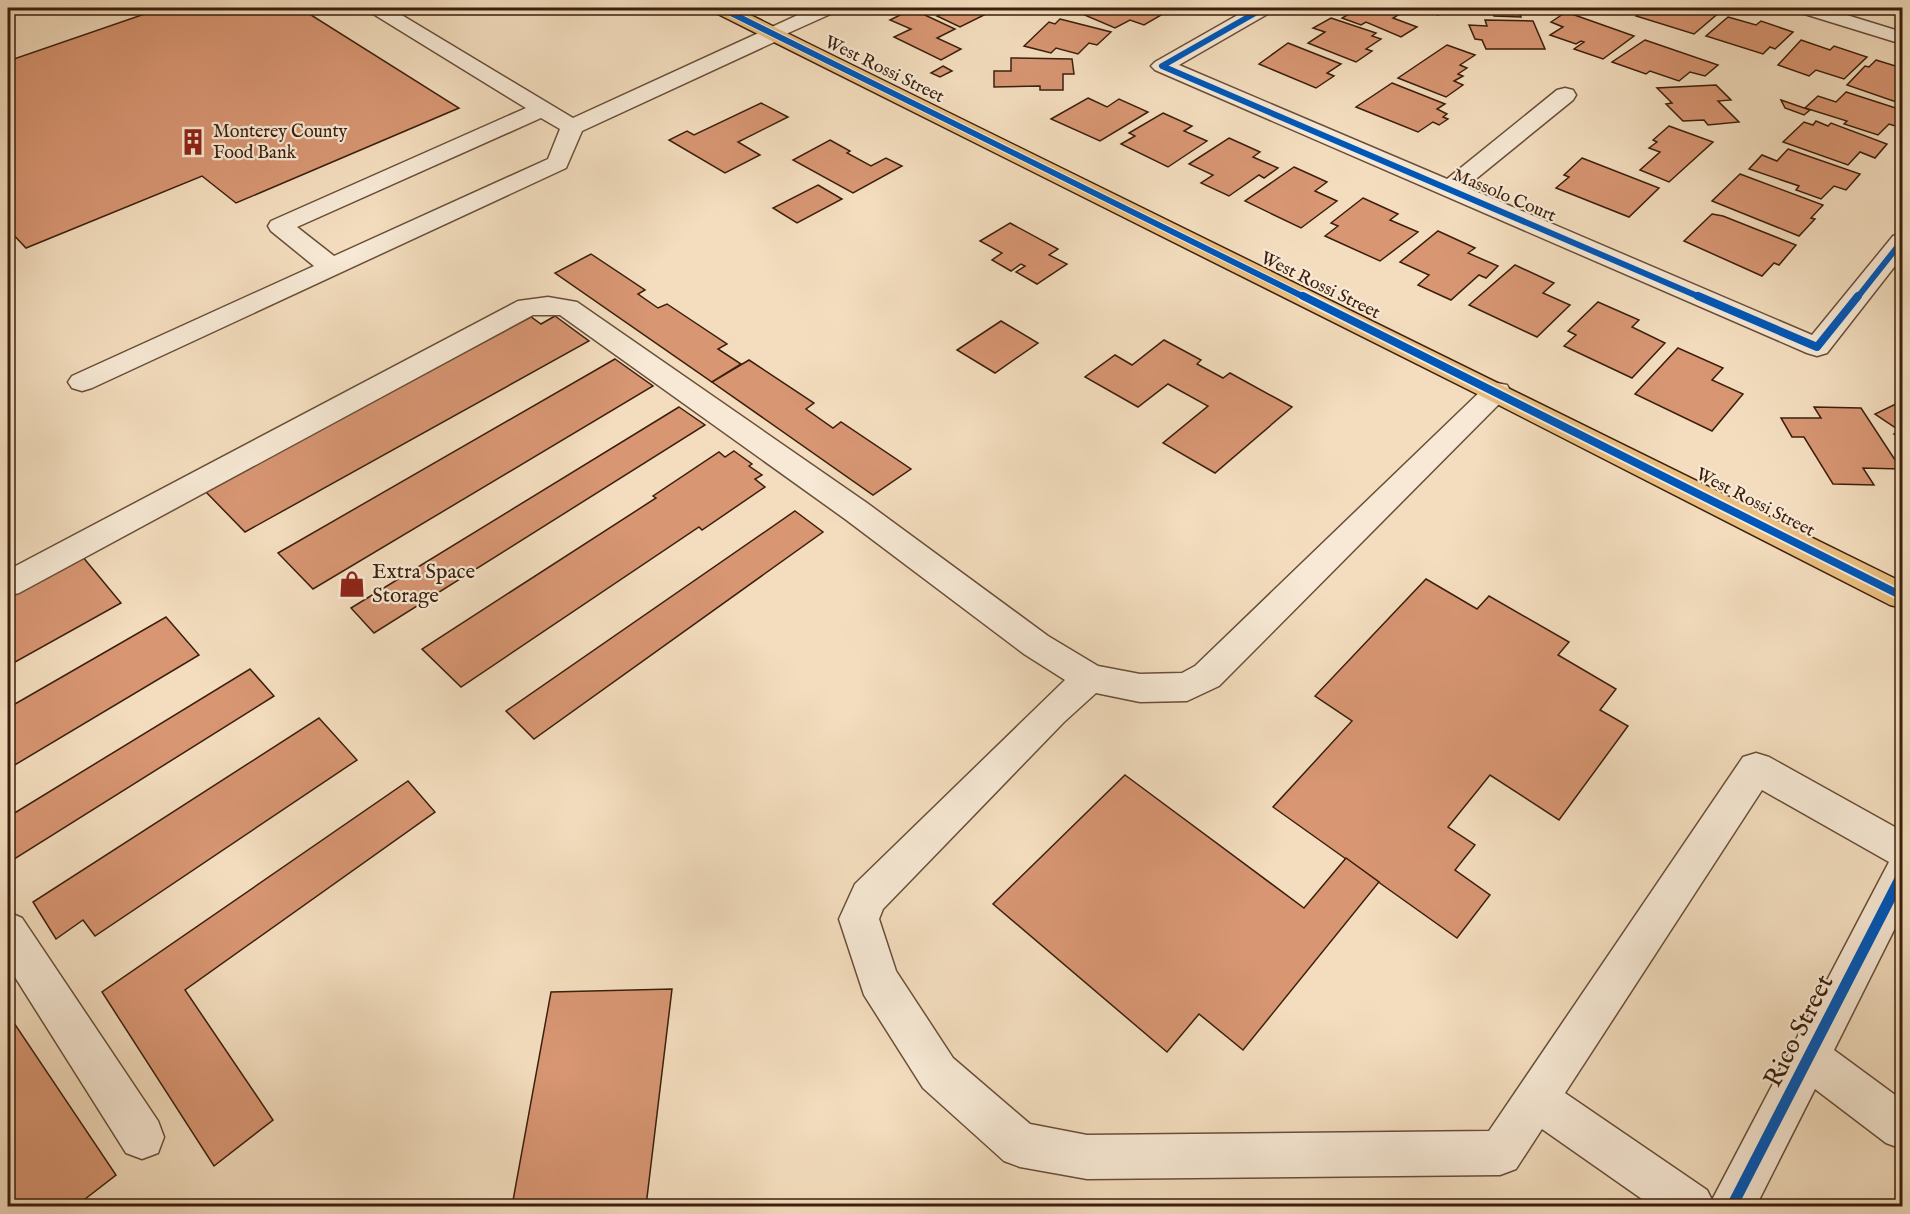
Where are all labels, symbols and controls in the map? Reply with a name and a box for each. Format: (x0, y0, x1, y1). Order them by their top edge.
street label: West Rossi Street (820, 31, 948, 109)
place label: Monterey County Food Bank (213, 121, 348, 165)
building icon: Monterey County Food Bank (178, 127, 208, 157)
street label: Massolo Court (1449, 164, 1559, 228)
street label: West Rossi Street (1256, 247, 1384, 325)
street label: West Rossi Street (1692, 463, 1818, 543)
place label: Extra Space Storage (372, 559, 476, 610)
shop icon: Extra Space Storage (337, 569, 367, 599)
street label: Rico Street (1757, 969, 1841, 1093)

